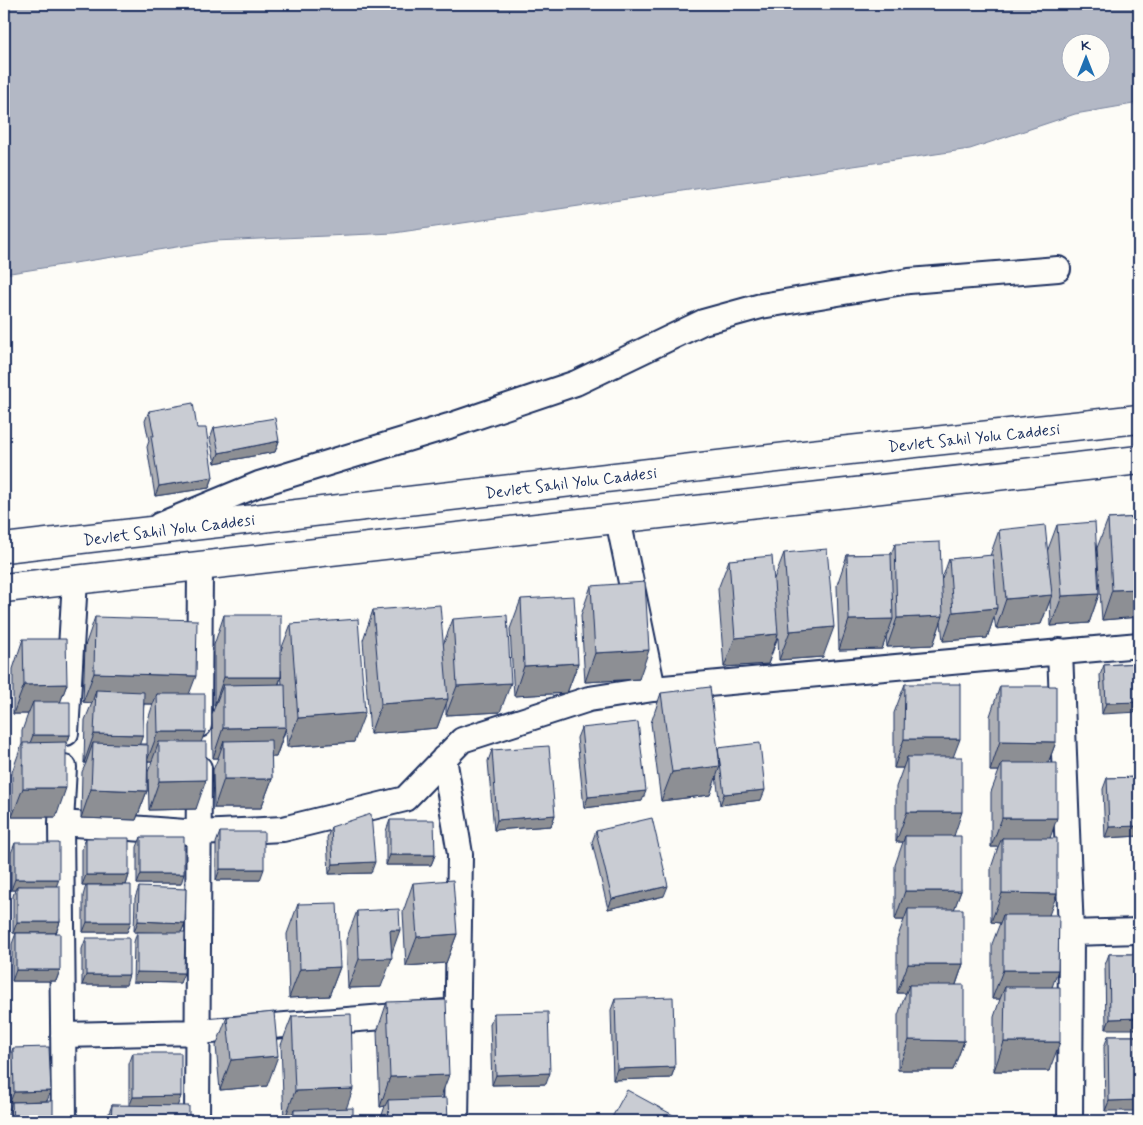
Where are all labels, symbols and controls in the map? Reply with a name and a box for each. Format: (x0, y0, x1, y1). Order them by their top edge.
north arrow (1060, 32, 1110, 82)
text: K (1081, 37, 1092, 55)
street label: Devlet Sahil Yolu Caddesi (887, 419, 1061, 458)
street label: Devlet Sahil Yolu Caddesi (484, 463, 658, 504)
street label: Devlet Sahil Yolu Caddesi (82, 510, 256, 551)

